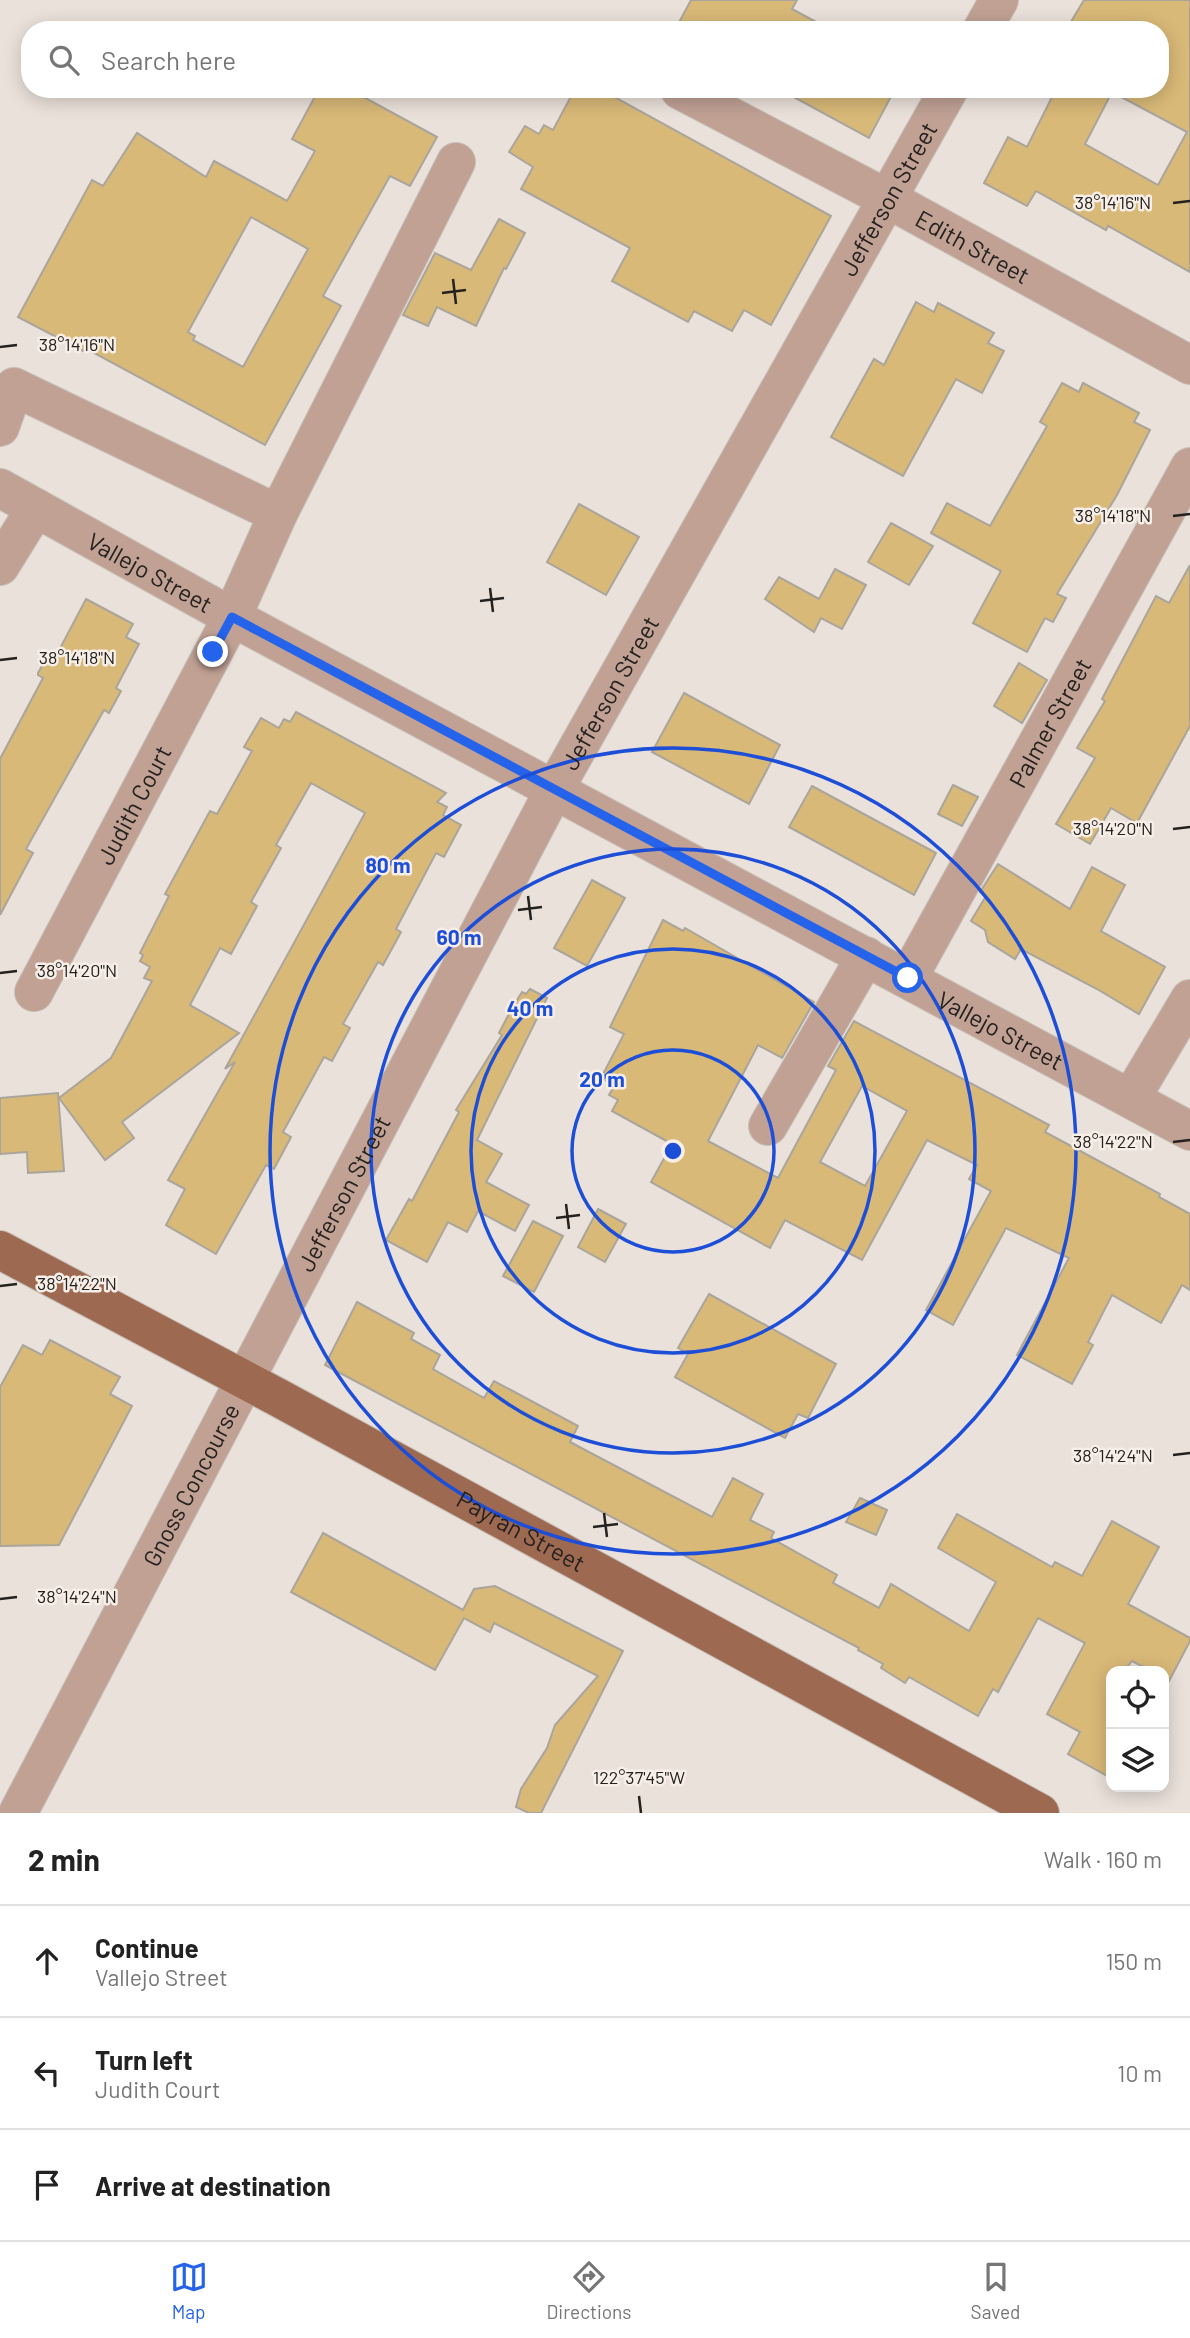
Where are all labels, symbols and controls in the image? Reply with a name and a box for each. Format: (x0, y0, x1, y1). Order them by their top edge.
search box (21, 21, 1169, 98)
icon: search (45, 41, 83, 79)
text: Search here (101, 44, 236, 75)
street label: Jefferson Street (833, 116, 942, 280)
text: 38°14'16"N (1075, 191, 1151, 213)
street label: Edith Street (911, 203, 1035, 289)
text: 38°14'16"N (39, 333, 115, 355)
text: 38°14'18"N (1075, 504, 1151, 526)
street label: Vallejo Street (83, 525, 218, 618)
street label: Jefferson Street (554, 610, 664, 774)
route end (197, 636, 228, 667)
text: 38°14'18"N (39, 646, 115, 668)
street label: Palmer Street (1002, 652, 1096, 792)
street label: Judith Court (90, 740, 176, 869)
text: 38°14'20"N (1073, 817, 1153, 839)
text: 80 m (365, 852, 411, 877)
text: 60 m (437, 924, 481, 949)
text: 38°14'20"N (37, 959, 117, 981)
route start (892, 962, 923, 993)
street label: Vallejo Street (933, 984, 1069, 1075)
text: 40 m (507, 995, 553, 1020)
text: 20 m (579, 1066, 625, 1091)
street label: Jefferson Street (290, 1110, 396, 1276)
text: 38°14'22"N (1073, 1130, 1153, 1152)
centre of rings (661, 1139, 685, 1163)
text: 38°14'22"N (37, 1272, 117, 1294)
street label: Gnoss Concourse (136, 1398, 245, 1571)
text: 38°14'24"N (1073, 1444, 1153, 1466)
street label: Payran Street (452, 1484, 591, 1577)
text: 38°14'24"N (37, 1585, 117, 1607)
map controls (1106, 1666, 1169, 1792)
button: locate (1106, 1666, 1169, 1729)
button: layers (1106, 1729, 1169, 1792)
text: 122°37'45"W (593, 1766, 685, 1788)
text: 2 min (28, 1841, 100, 1877)
text: Walk · 160 m (1044, 1845, 1162, 1873)
text: Continue (95, 1932, 199, 1963)
icon: ahead (28, 1942, 66, 1980)
text: 150 m (1106, 1947, 1162, 1975)
text: Vallejo Street (95, 1963, 228, 1991)
text: Turn left (95, 2044, 193, 2075)
icon: left (28, 2054, 66, 2092)
text: 10 m (1117, 2059, 1162, 2087)
text: Judith Court (95, 2075, 220, 2103)
icon: arrive (28, 2166, 66, 2204)
text: Arrive at destination (95, 2170, 331, 2201)
tab: Map (170, 2258, 208, 2323)
tab: Directions (547, 2258, 632, 2323)
tab: Saved (971, 2258, 1020, 2323)

